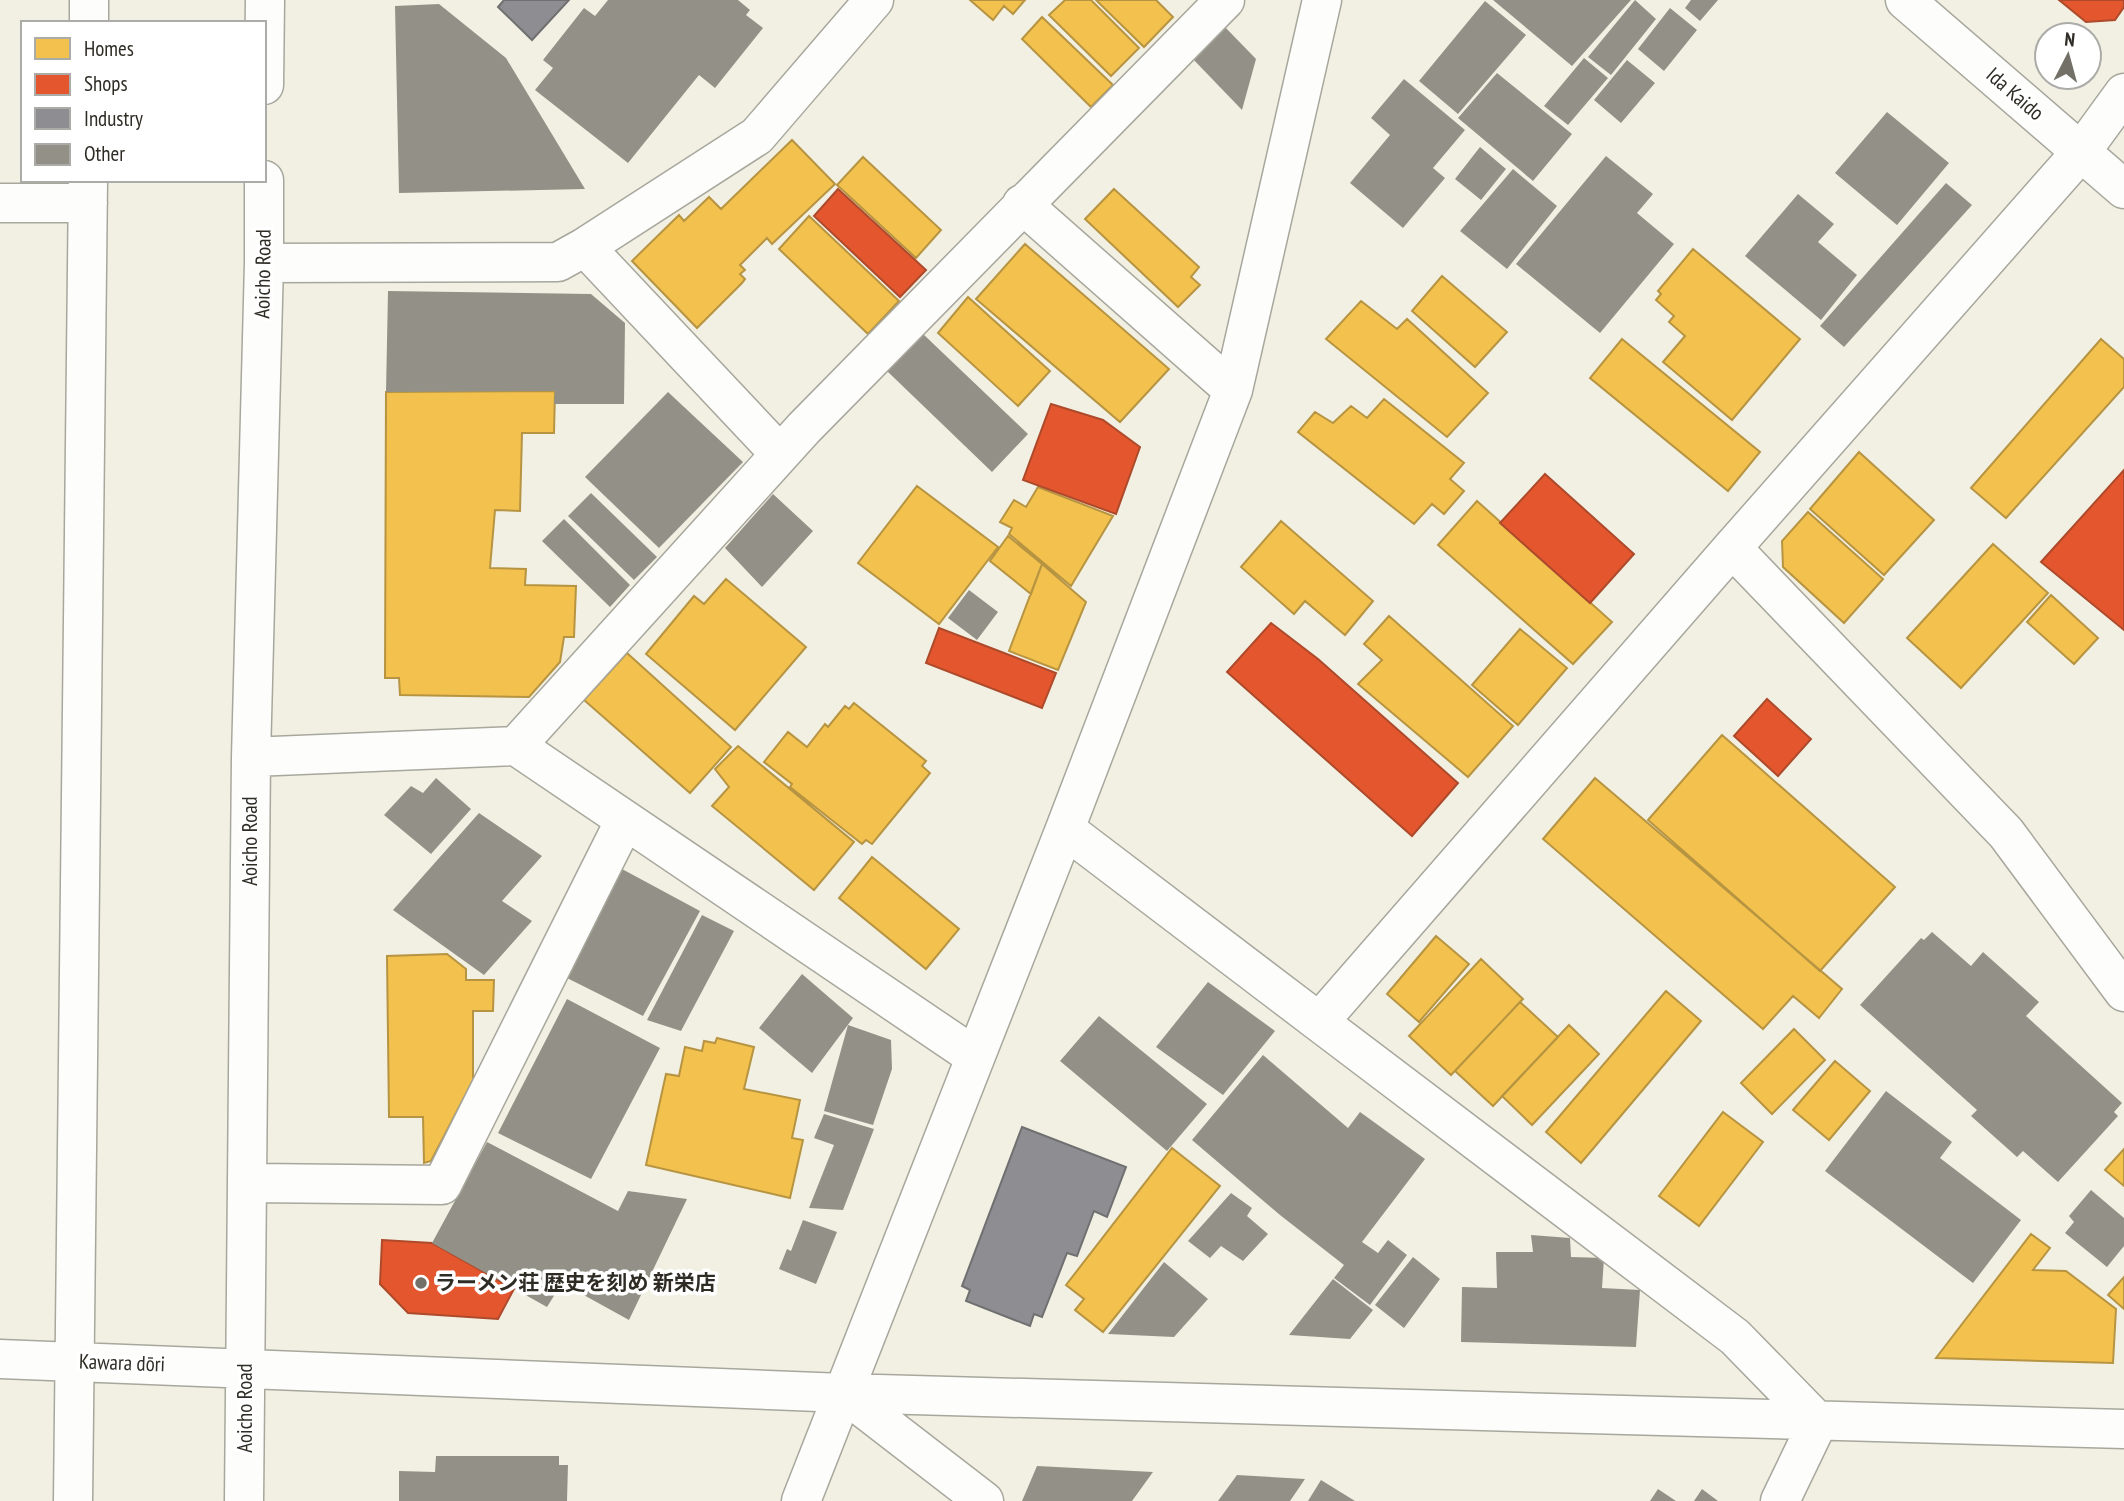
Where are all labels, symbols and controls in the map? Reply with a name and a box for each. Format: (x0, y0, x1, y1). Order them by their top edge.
legend (21, 21, 266, 182)
north arrow (2033, 21, 2103, 91)
text: N (2063, 27, 2076, 52)
text: Homes (84, 35, 134, 62)
street label: Ida Kaido (1981, 61, 2050, 126)
text: Shops (84, 70, 128, 97)
text: Industry (84, 105, 143, 132)
text: Other (84, 140, 125, 167)
street label: Aoicho Road (248, 229, 277, 319)
street label: Aoicho Road (236, 796, 263, 886)
place label: ラーメン荘 歴史を刻め 新栄店 (435, 1269, 716, 1296)
marker: ラーメン荘 歴史を刻め 新栄店 (413, 1275, 429, 1291)
street label: Kawara dōri (78, 1348, 166, 1377)
street label: Aoicho Road (231, 1363, 258, 1453)

